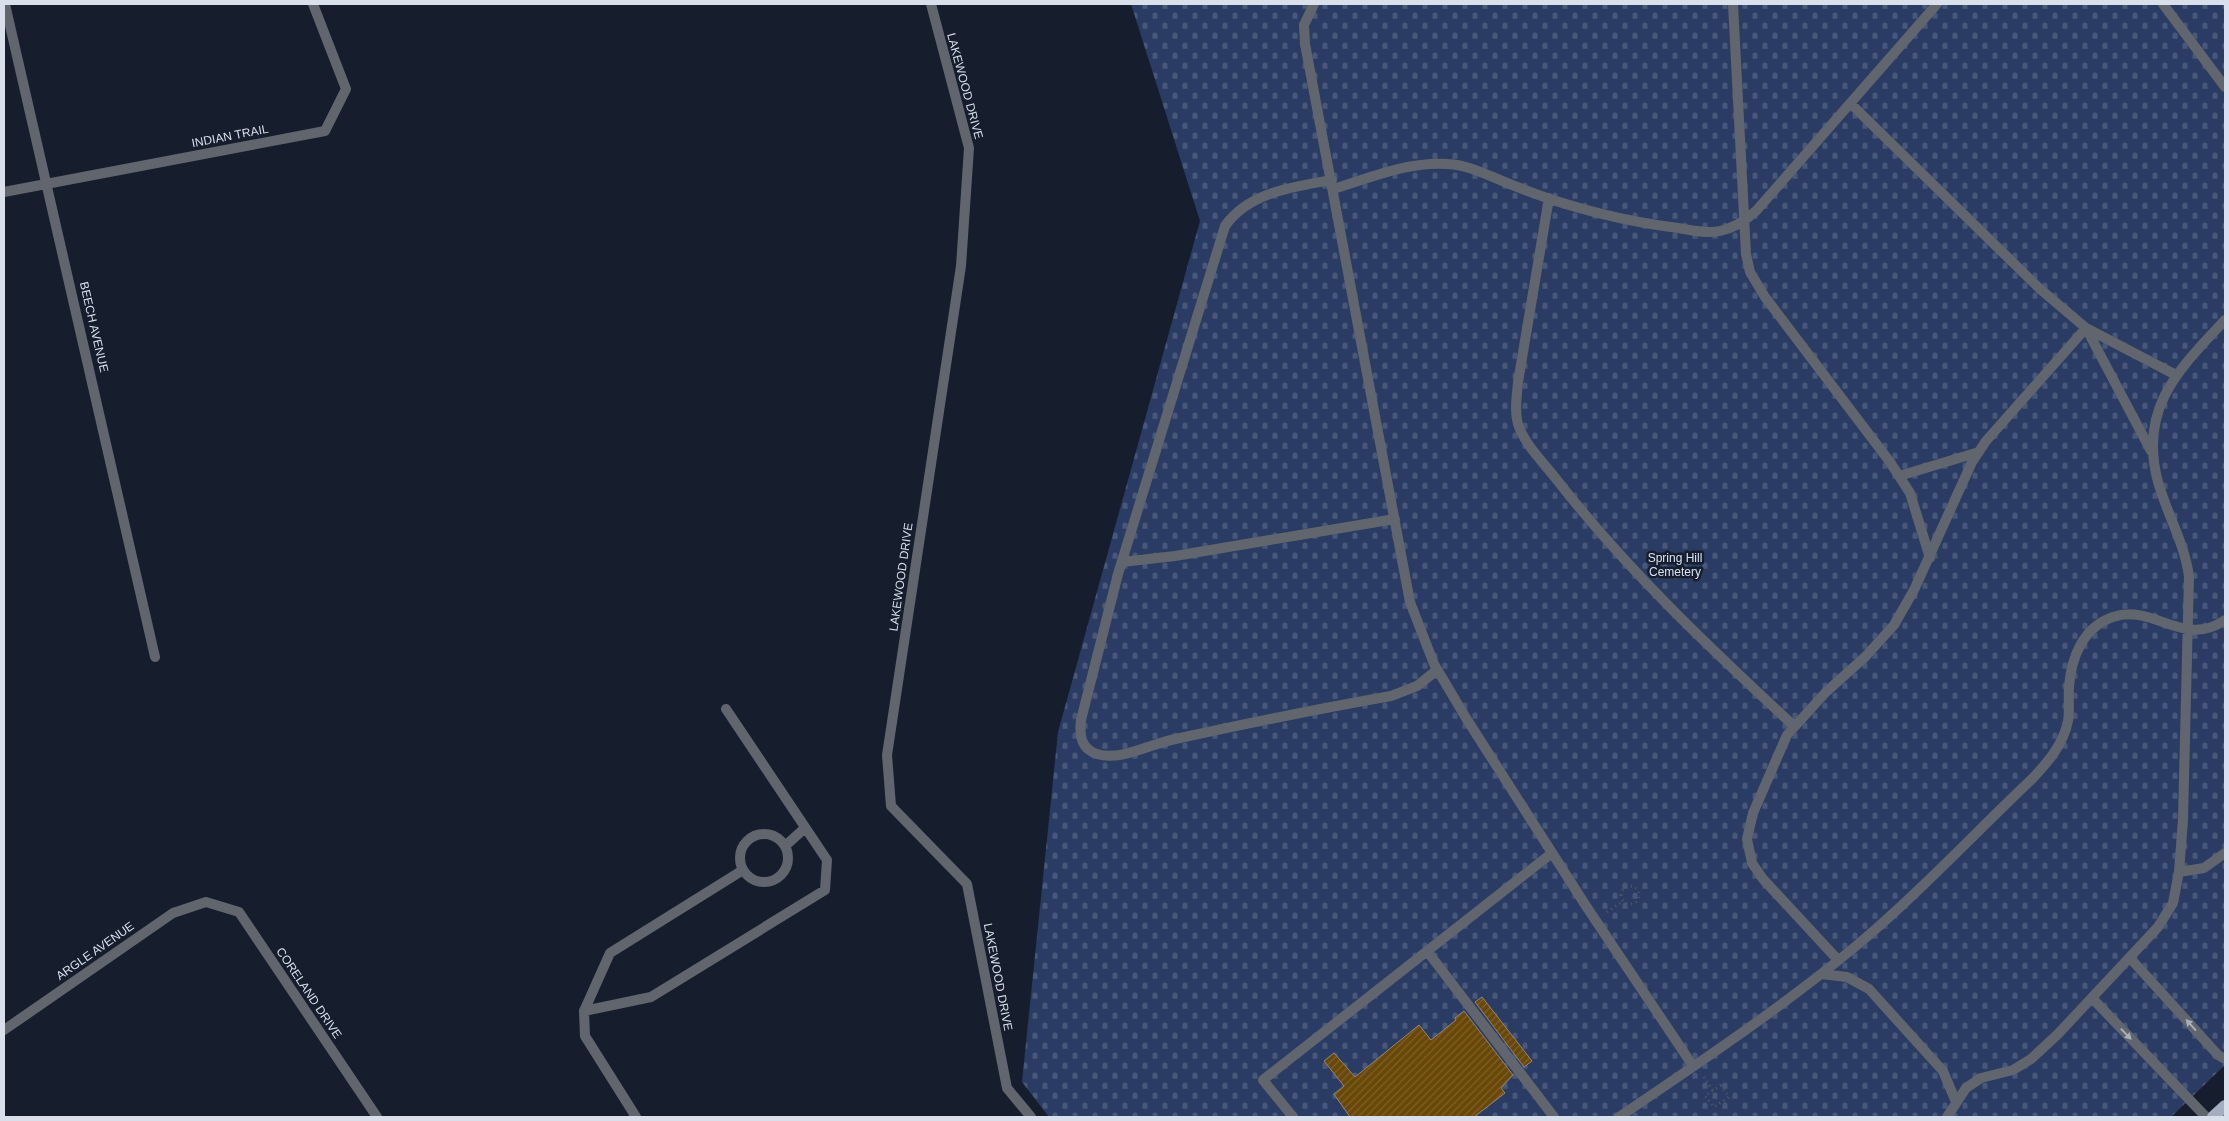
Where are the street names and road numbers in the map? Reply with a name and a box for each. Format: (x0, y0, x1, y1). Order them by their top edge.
street label: LAKEWOOD DRIVE (944, 31, 986, 141)
street label: INDIAN TRAIL (190, 122, 270, 150)
street label: BEECH AVENUE (77, 280, 111, 374)
street label: LAKEWOOD DRIVE (886, 522, 916, 632)
street label: ARGLE AVENUE (53, 919, 137, 983)
street label: LAKEWOOD DRIVE (981, 922, 1015, 1032)
street label: CORELAND DRIVE (273, 945, 345, 1041)

